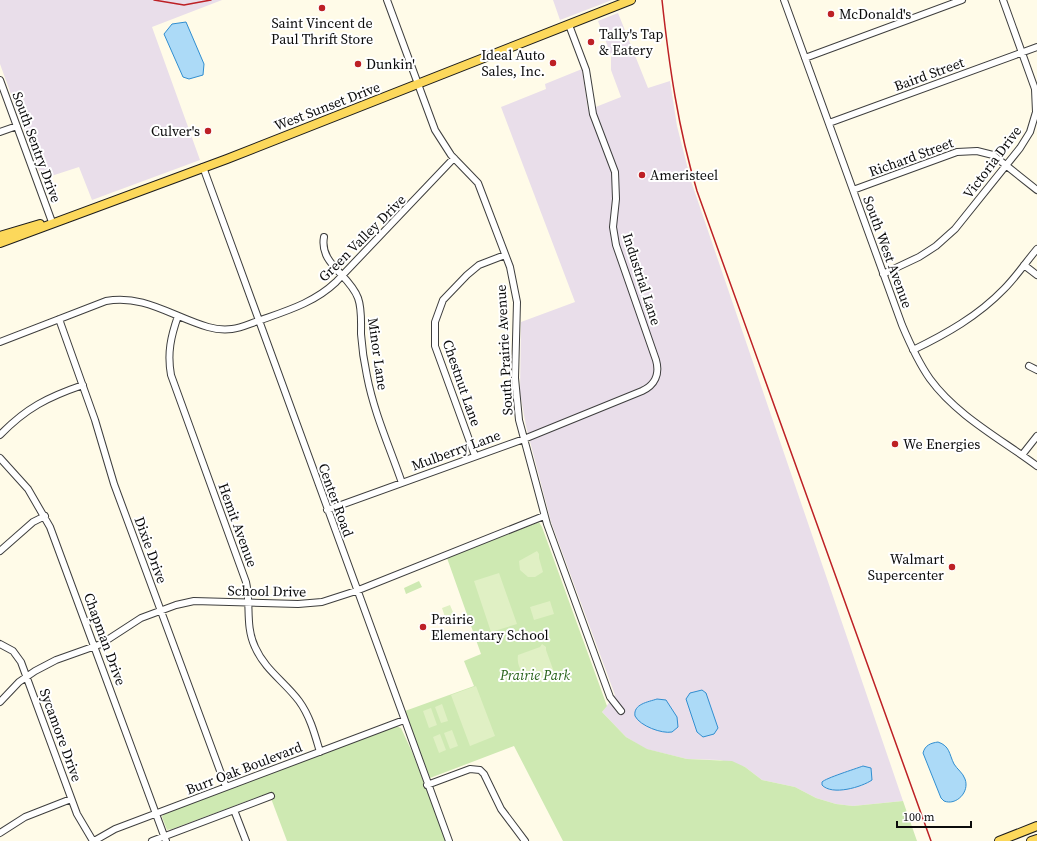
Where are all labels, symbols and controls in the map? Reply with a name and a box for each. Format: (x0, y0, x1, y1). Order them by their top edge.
marker: Saint Vincent de Paul Thrift Store (317, 3, 327, 13)
place label: McDonald's (839, 4, 911, 24)
marker: McDonald's (826, 9, 836, 19)
place label: Saint Vincent de Paul Thrift Store (271, 13, 373, 49)
place label: Tally's Tap & Eatery (599, 24, 663, 60)
marker: Tally's Tap & Eatery (586, 37, 596, 47)
place label: Ideal Auto Sales, Inc. (481, 45, 545, 81)
street label: Baird Street (891, 52, 967, 96)
place label: Dunkin' (366, 54, 415, 74)
marker: Ideal Auto Sales, Inc. (548, 58, 558, 68)
marker: Dunkin' (353, 59, 363, 69)
street label: West Sunset Drive (271, 77, 383, 135)
street label: South Sentry Drive (8, 89, 66, 205)
place label: Culver's (151, 121, 200, 141)
street label: Victoria Drive (958, 121, 1026, 203)
marker: Culver's (203, 126, 213, 136)
street label: Richard Street (866, 132, 956, 182)
place label: Ameristeel (650, 165, 718, 185)
marker: Ameristeel (637, 170, 647, 180)
street label: Green Valley Drive (314, 190, 410, 286)
street label: South West Avenue (858, 193, 918, 311)
street label: Industrial Lane (618, 230, 666, 328)
street label: South Prairie Avenue (491, 284, 517, 416)
street label: Minor Lane (363, 316, 393, 392)
street label: Chestnut Lane (438, 337, 486, 429)
street label: Mulberry Lane (409, 425, 503, 475)
place label: We Energies (903, 434, 980, 454)
marker: We Energies (890, 439, 900, 449)
street label: Center Road (313, 460, 359, 540)
street label: Hemit Avenue (213, 480, 263, 570)
street label: Dixie Drive (130, 514, 172, 586)
place label: Walmart Supercenter (868, 549, 944, 585)
marker: Walmart Supercenter (947, 562, 957, 572)
street label: School Drive (227, 580, 307, 602)
street label: Chapman Drive (79, 590, 131, 688)
place label: Prairie Elementary School (431, 609, 549, 645)
marker: Prairie Elementary School (418, 622, 428, 632)
park label: Prairie Park (499, 665, 570, 685)
street label: Sycamore Drive (35, 686, 87, 784)
street label: Burr Oak Boulevard (183, 737, 305, 799)
scale bar (897, 803, 971, 829)
text: 100 m (903, 809, 935, 825)

